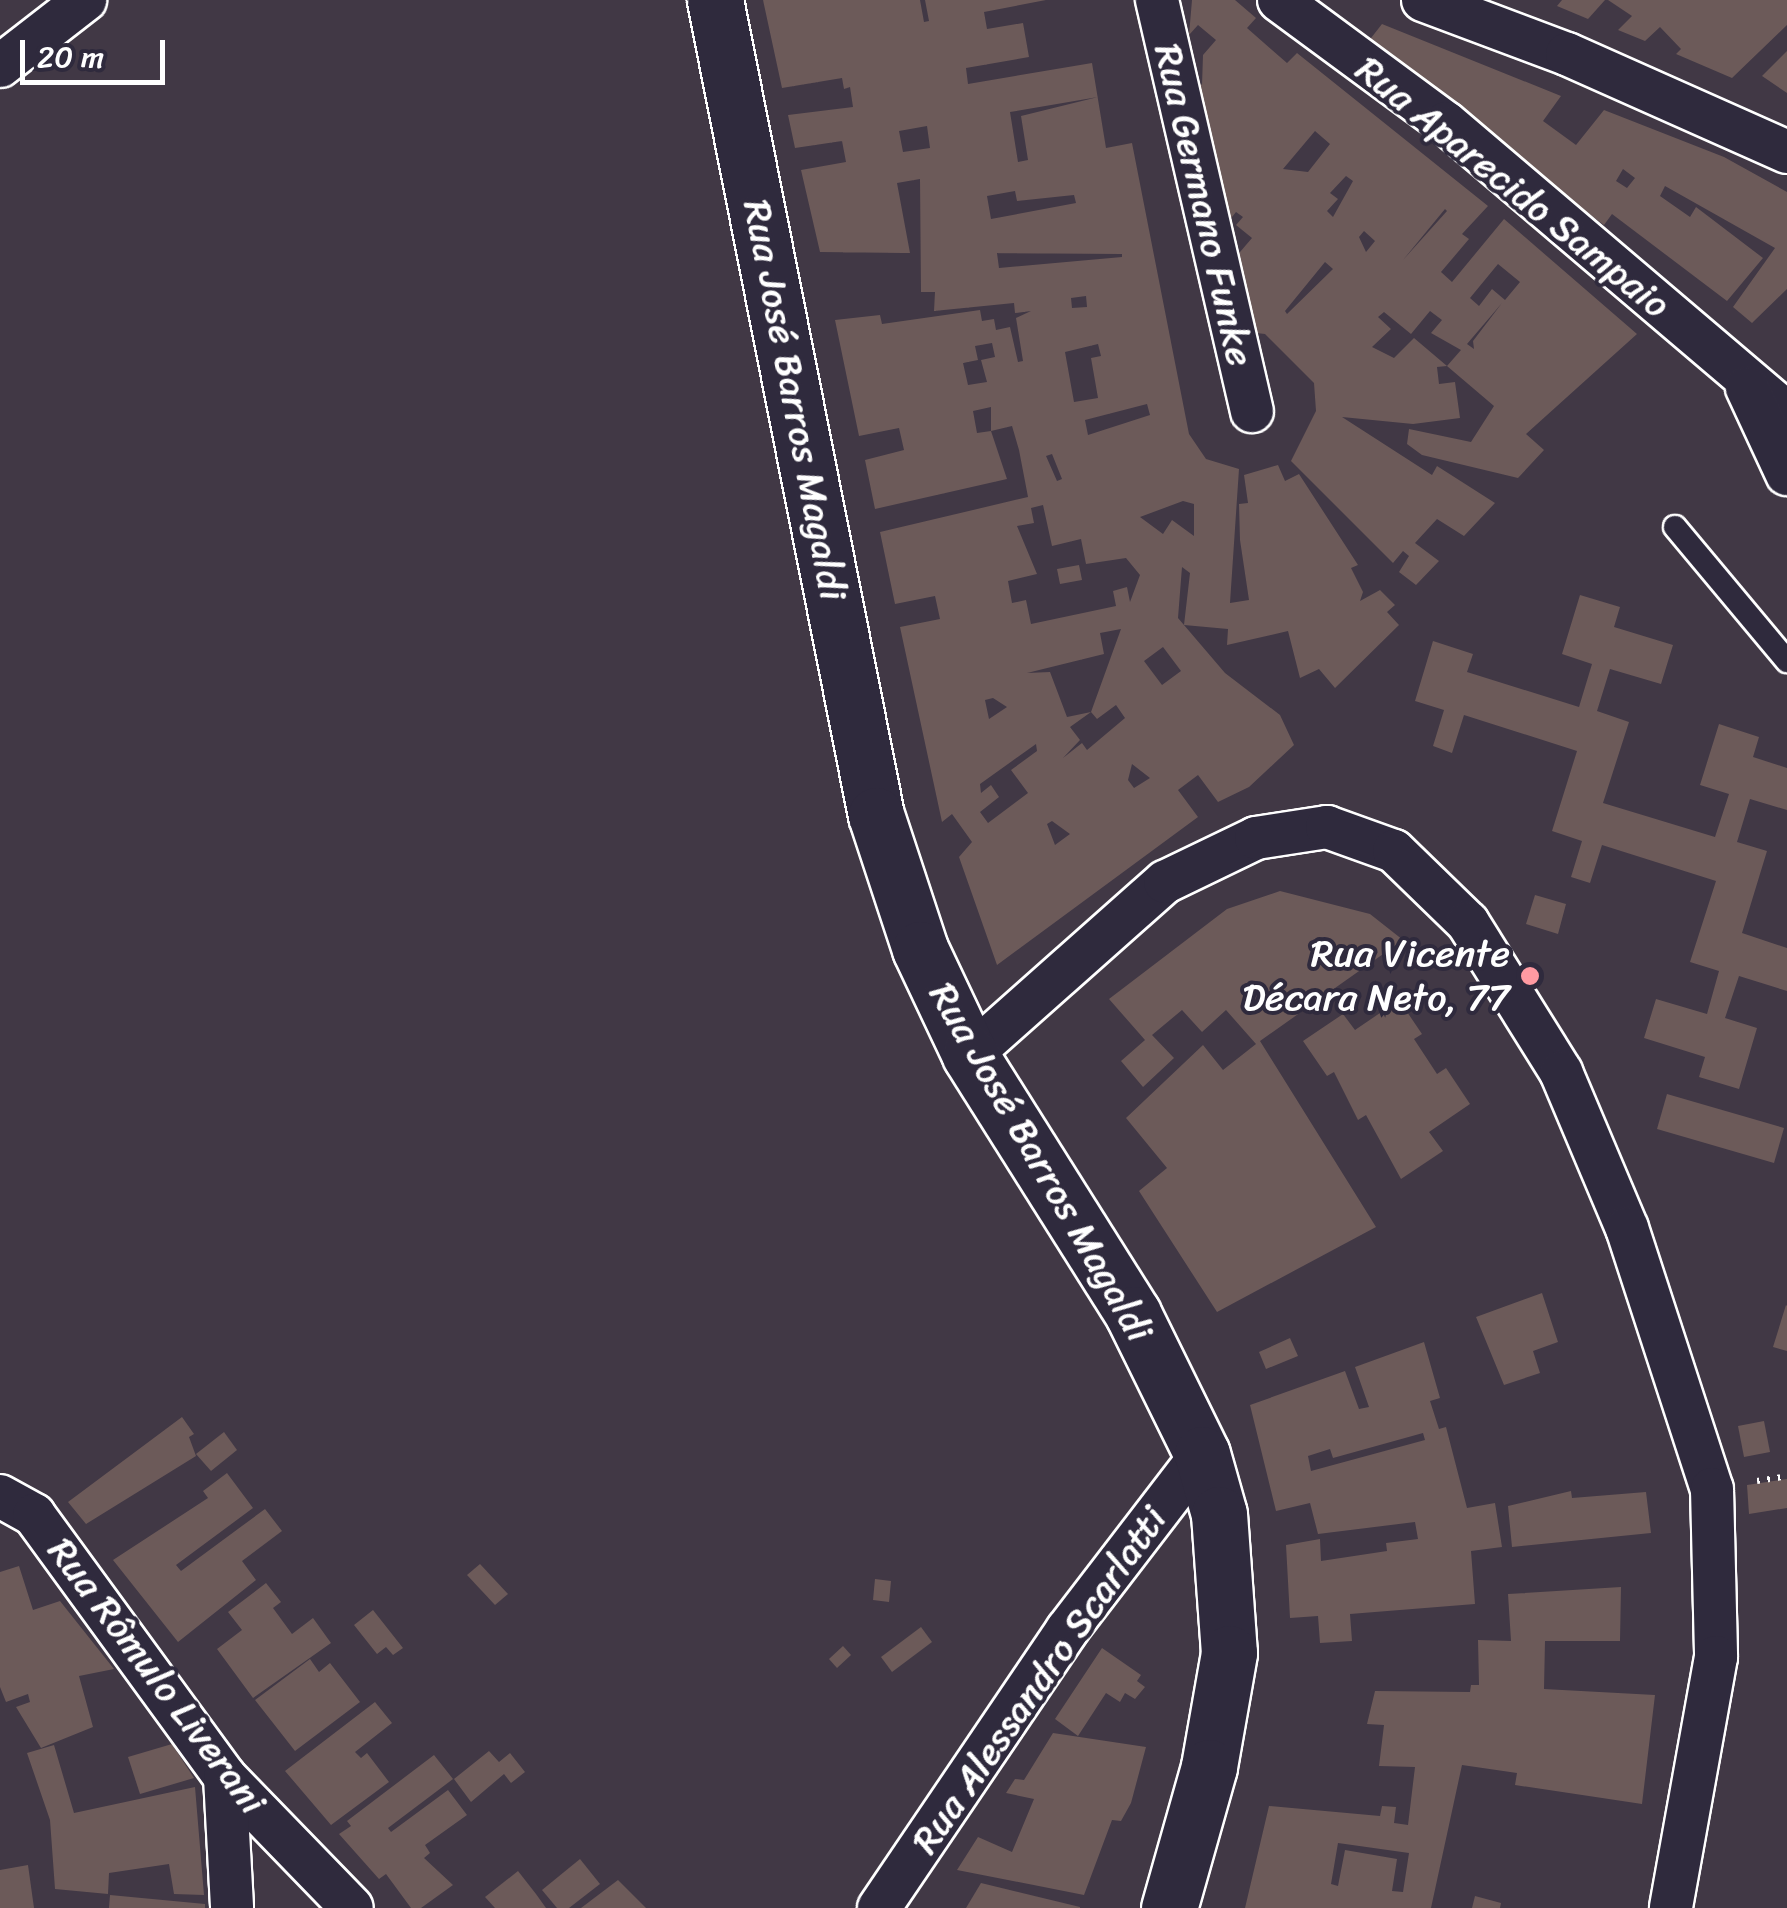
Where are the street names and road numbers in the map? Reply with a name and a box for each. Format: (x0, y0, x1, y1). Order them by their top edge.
street label: Rua Germano Funke (1145, 39, 1263, 371)
street label: Rua Aparecido Sampaio (1347, 46, 1679, 328)
street label: Rua José Barros Magaldi (734, 197, 856, 603)
street label: Rua José Barros Magaldi (920, 975, 1162, 1349)
street label: Rua Alessandro Scarlatti (902, 1497, 1176, 1863)
street label: Rua Rômulo Liverani (38, 1528, 276, 1824)

